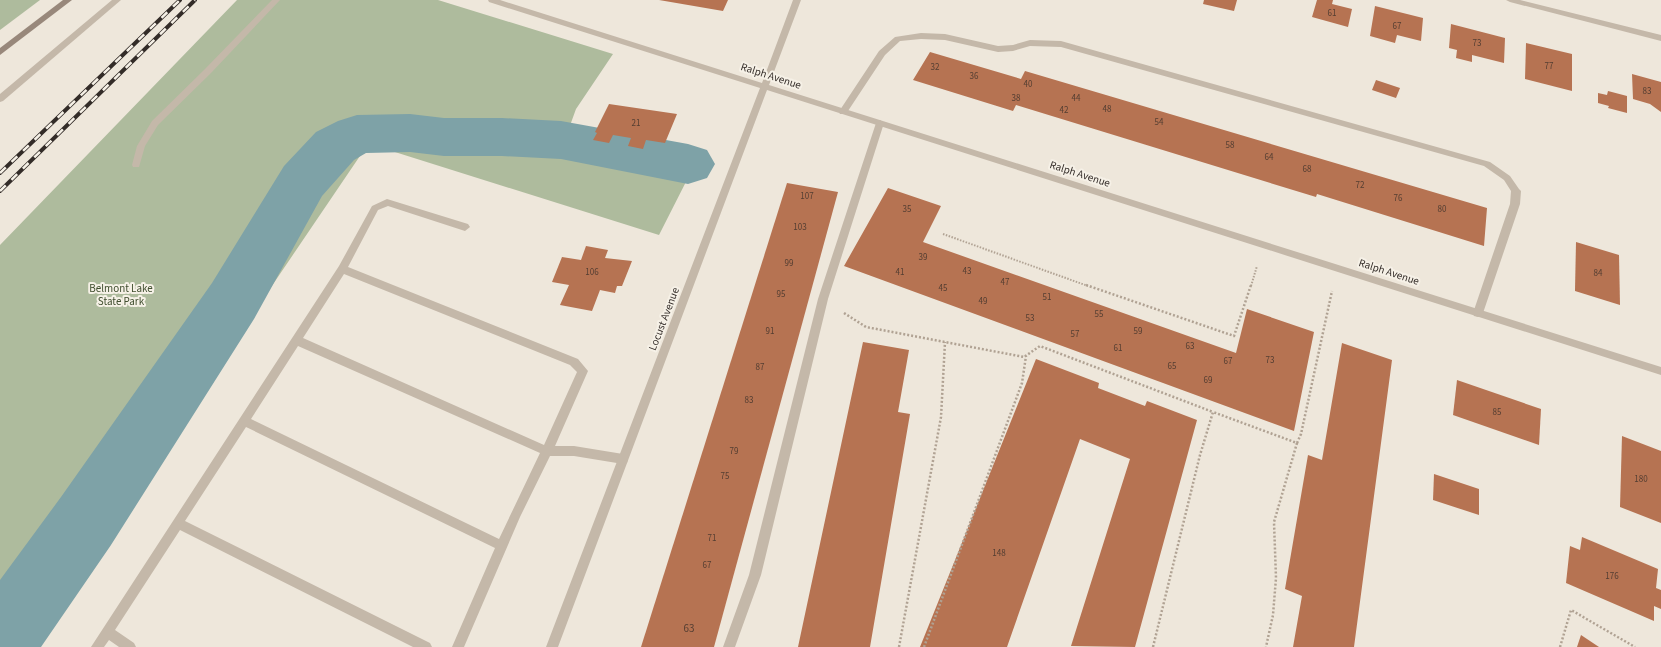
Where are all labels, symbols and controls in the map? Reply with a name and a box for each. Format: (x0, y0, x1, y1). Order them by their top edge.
house number: 61 (1328, 7, 1336, 20)
house number: 67 (1393, 20, 1402, 33)
house number: 73 (1473, 37, 1482, 50)
street label: Ralph Avenue (739, 59, 804, 93)
house number: 77 (1545, 60, 1554, 73)
house number: 32 (931, 61, 940, 74)
house number: 36 (970, 70, 979, 83)
house number: 40 (1024, 78, 1033, 91)
house number: 83 (1643, 85, 1652, 98)
house number: 38 (1012, 92, 1021, 105)
house number: 44 (1072, 92, 1081, 105)
house number: 48 (1103, 103, 1112, 116)
house number: 42 (1060, 104, 1069, 117)
house number: 54 (1155, 116, 1164, 129)
house number: 21 (632, 117, 640, 130)
house number: 58 (1226, 139, 1235, 152)
house number: 64 (1265, 151, 1274, 164)
street label: Ralph Avenue (1048, 157, 1113, 191)
house number: 68 (1303, 163, 1312, 176)
house number: 72 (1356, 179, 1365, 192)
house number: 107 (800, 190, 814, 203)
house number: 76 (1394, 192, 1403, 205)
house number: 35 (903, 203, 912, 216)
house number: 80 (1438, 203, 1447, 216)
house number: 103 (793, 221, 807, 234)
house number: 39 (919, 251, 928, 264)
street label: Ralph Avenue (1357, 255, 1422, 289)
house number: 99 (785, 257, 794, 270)
house number: 43 (963, 265, 972, 278)
house number: 106 (585, 266, 599, 279)
house number: 41 (896, 266, 904, 279)
house number: 84 (1594, 267, 1603, 280)
house number: 47 (1001, 276, 1010, 289)
park label: Belmont Lake State Park (89, 281, 153, 309)
house number: 45 (939, 282, 948, 295)
street label: Locust Avenue (645, 285, 683, 353)
house number: 95 (777, 288, 786, 301)
house number: 51 (1043, 291, 1051, 304)
house number: 49 (979, 295, 988, 308)
house number: 55 (1095, 308, 1104, 321)
house number: 53 (1026, 312, 1035, 325)
house number: 91 (766, 325, 774, 338)
house number: 59 (1134, 325, 1143, 338)
house number: 57 (1071, 328, 1080, 341)
house number: 63 (1186, 340, 1195, 353)
house number: 61 (1114, 342, 1122, 355)
house number: 73 (1266, 354, 1275, 367)
house number: 67 (1224, 355, 1233, 368)
house number: 65 (1168, 360, 1177, 373)
house number: 87 (756, 361, 765, 374)
house number: 69 (1204, 374, 1213, 387)
house number: 83 (745, 394, 754, 407)
house number: 85 (1493, 406, 1502, 419)
house number: 79 (730, 445, 739, 458)
house number: 75 (721, 470, 730, 483)
house number: 180 (1634, 473, 1648, 486)
house number: 71 (708, 532, 716, 545)
house number: 148 (992, 547, 1006, 560)
house number: 67 (703, 559, 712, 572)
house number: 176 (1605, 570, 1619, 583)
house number: 63 (684, 621, 694, 636)

